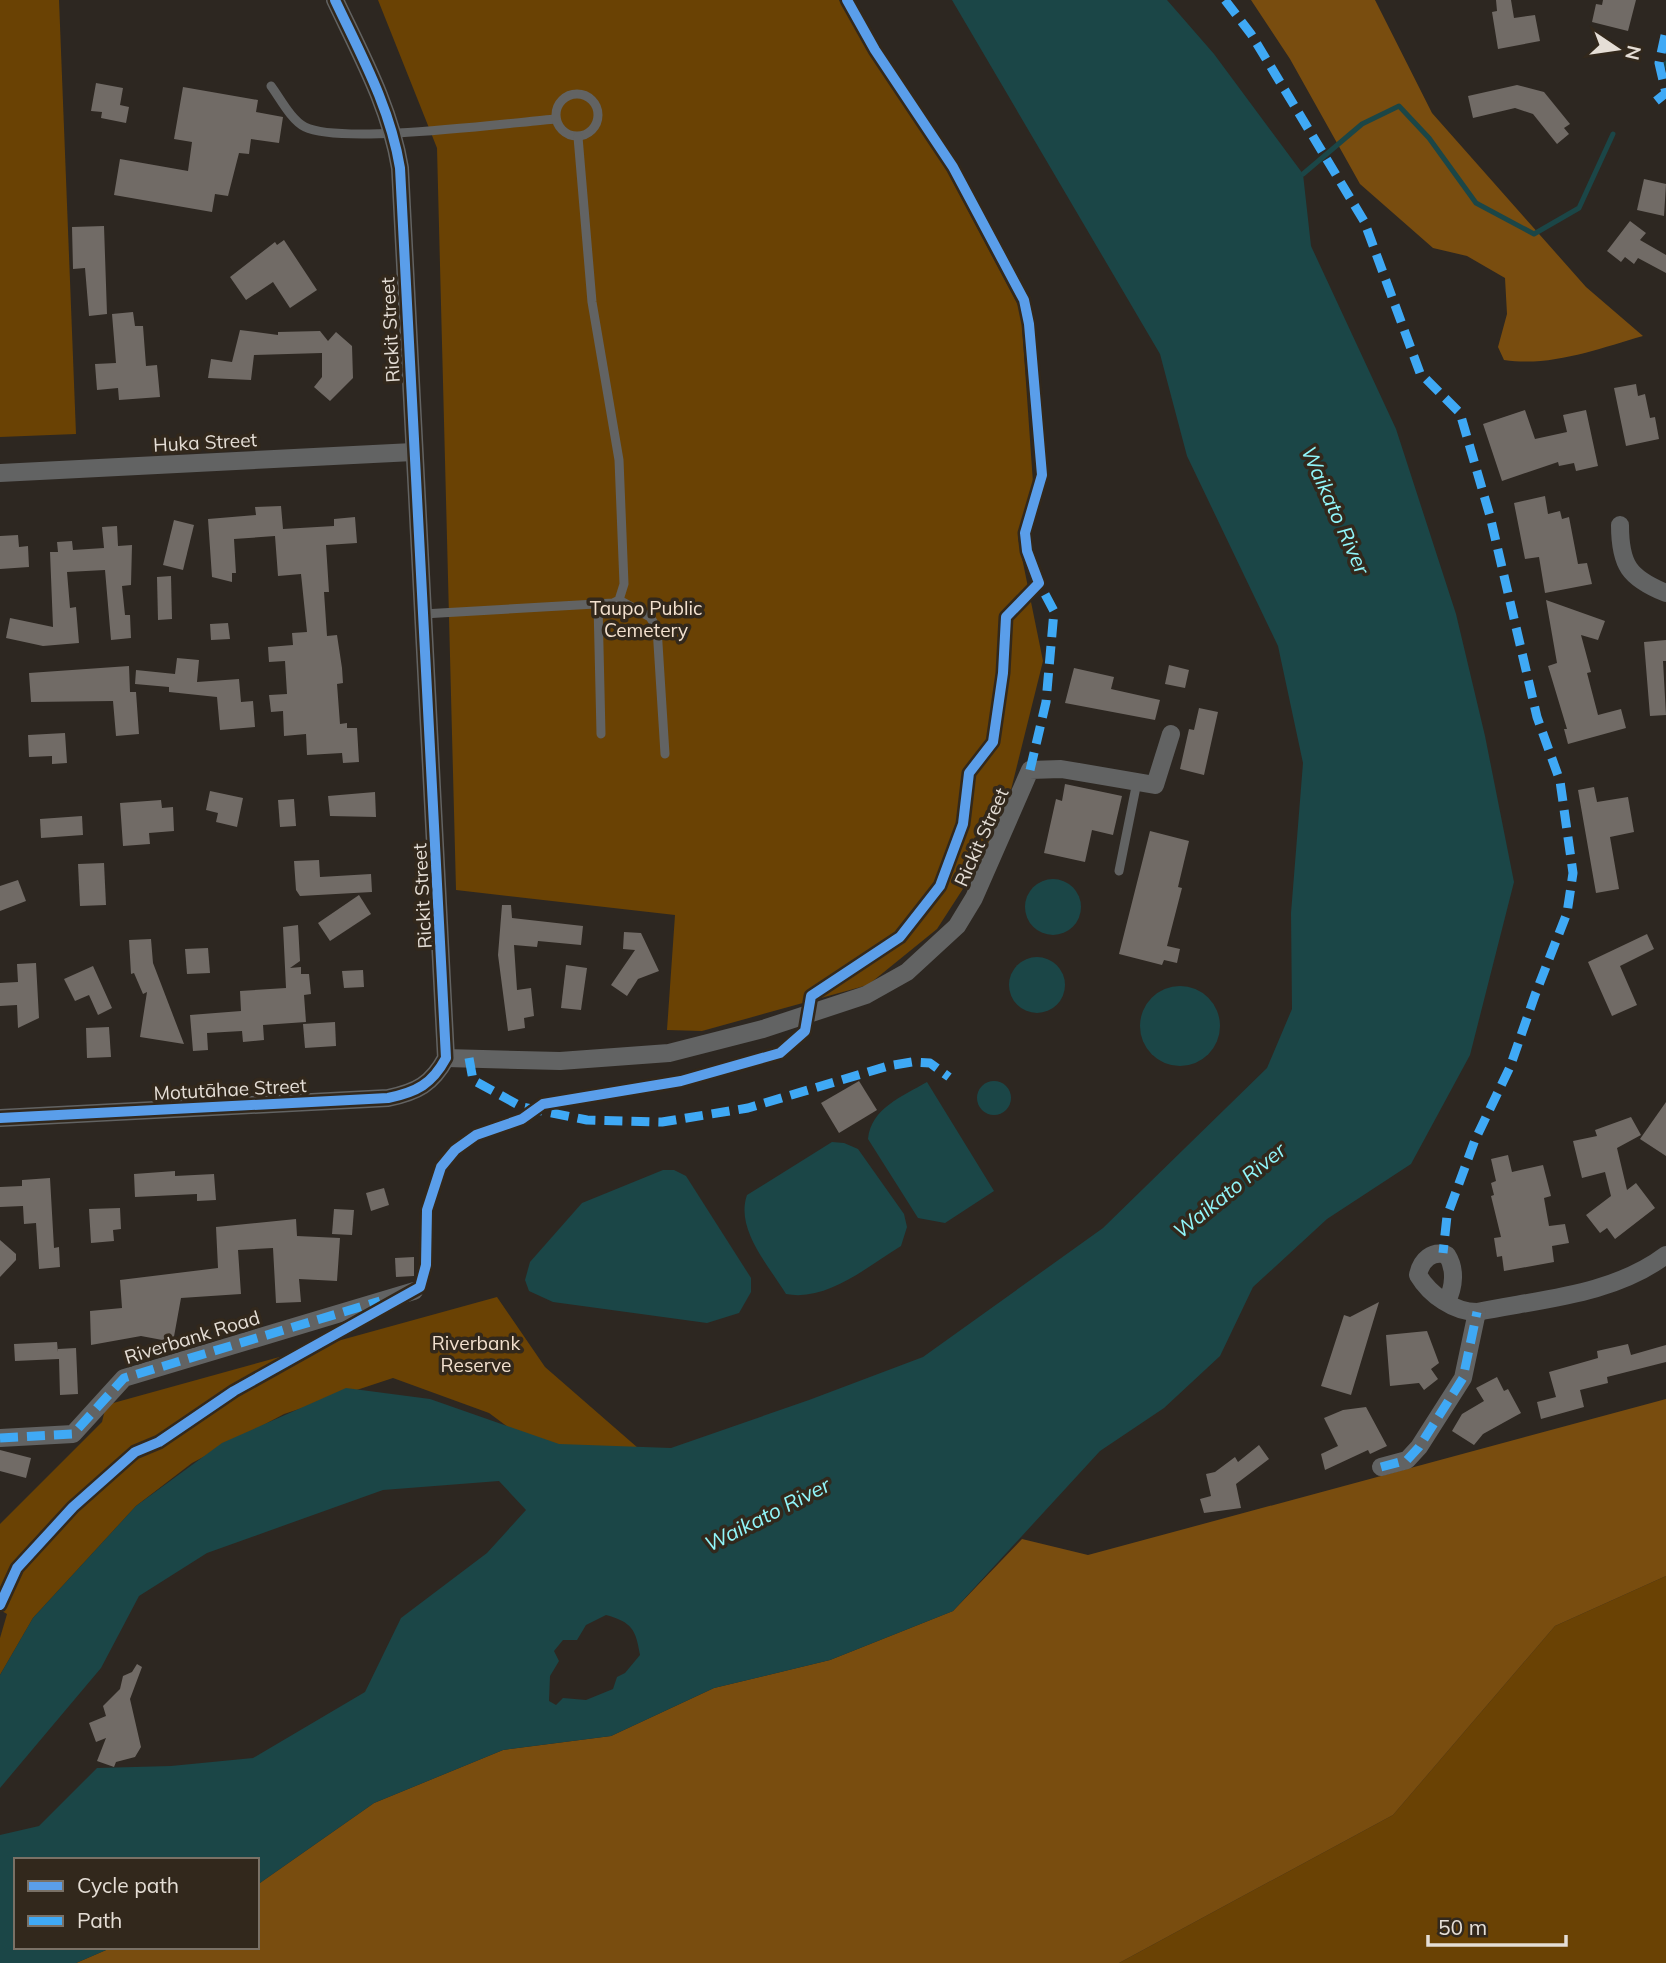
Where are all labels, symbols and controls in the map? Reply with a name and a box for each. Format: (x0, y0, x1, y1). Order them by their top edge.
north arrow (1582, 14, 1652, 84)
text: N (1620, 43, 1647, 63)
street label: Rickit Street (375, 276, 405, 383)
street label: Huka Street (152, 427, 258, 457)
water label: Waikato River (1296, 442, 1376, 579)
park label: Taupo Public Cemetery (590, 596, 702, 642)
street label: Rickit Street (949, 784, 1014, 890)
street label: Rickit Street (407, 842, 437, 949)
street label: Motutāhae Street (153, 1073, 307, 1105)
water label: Waikato River (1167, 1136, 1292, 1243)
street label: Riverbank Road (121, 1305, 263, 1369)
park label: Riverbank Reserve (432, 1331, 520, 1377)
water label: Waikato River (700, 1471, 835, 1557)
legend (14, 1858, 259, 1949)
text: Cycle path (77, 1872, 179, 1898)
scale bar (1428, 1904, 1566, 1948)
text: Path (77, 1907, 122, 1933)
text: 50 m (1438, 1914, 1487, 1940)

